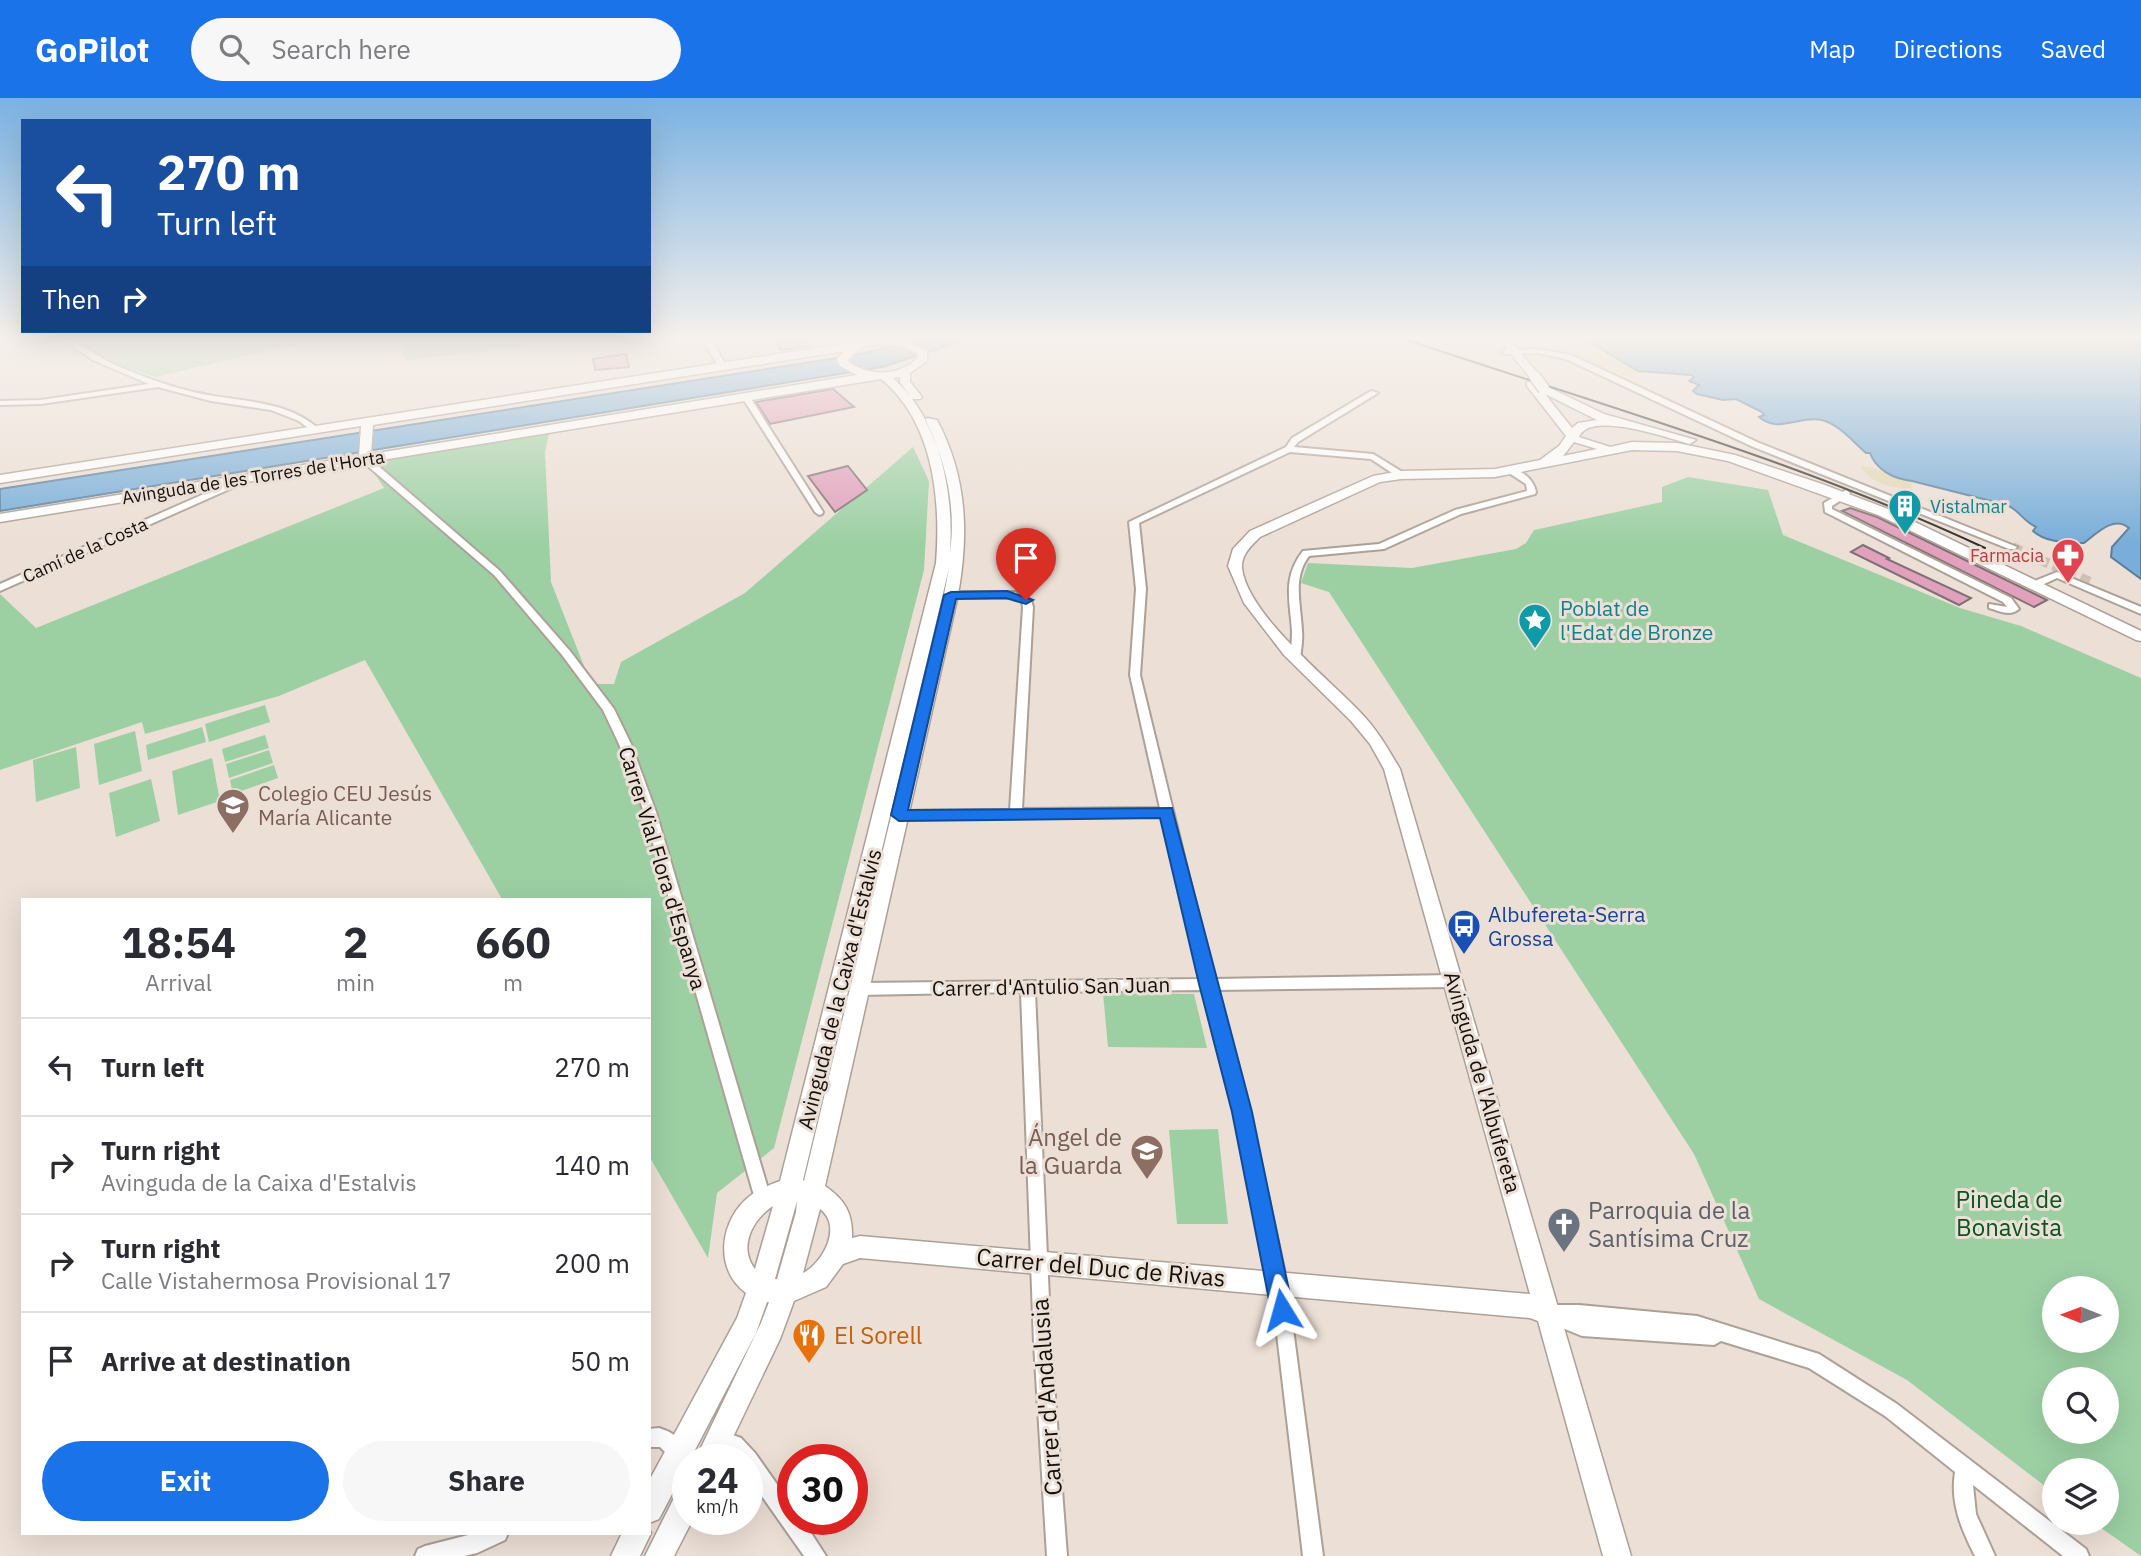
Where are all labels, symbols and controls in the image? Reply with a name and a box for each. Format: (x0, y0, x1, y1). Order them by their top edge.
search box (191, 18, 681, 81)
text: GoPilot (35, 28, 149, 71)
icon: search (215, 30, 253, 68)
text: Search here (271, 32, 411, 66)
text: Map (1809, 33, 1855, 65)
text: Directions (1893, 33, 2003, 65)
text: Saved (2041, 33, 2106, 65)
text: 270 m (157, 140, 301, 203)
icon: left (42, 147, 133, 238)
text: Turn left (157, 202, 277, 244)
icon: right (115, 280, 153, 318)
text: Then (42, 282, 101, 316)
street label: Avinguda de les Torres de l'Horta (120, 445, 386, 509)
building icon: Vistalmar (1886, 487, 1924, 536)
place label: Vistalmar (1930, 495, 2007, 518)
street label: Camí de la Costa (19, 512, 151, 588)
pin (996, 528, 1056, 600)
pharmacy icon: Farmacia (2049, 536, 2087, 585)
icon: arrive (1007, 539, 1045, 577)
place label: Farmacia (1970, 544, 2044, 567)
place label: Poblat de l'Edat de Bronze (1560, 594, 1713, 646)
place icon: Poblat de l'Edat de Bronze (1516, 601, 1554, 650)
street label: Carrer Vial Flora d'Espanya (613, 743, 713, 993)
place label: Colegio CEU Jesús María Alicante (258, 779, 432, 831)
school or university icon: Colegio CEU Jesús María Alicante (214, 786, 252, 835)
street label: Avinguda de la Caixa d'Estalvis (791, 846, 887, 1132)
place label: Albufereta-Serra Grossa (1488, 900, 1645, 952)
bus stop icon: Albufereta-Serra Grossa (1445, 907, 1483, 956)
text: 18:54 (121, 915, 236, 970)
text: 2 (343, 915, 368, 970)
text: 660 (475, 915, 551, 970)
text: Arrival (145, 967, 212, 997)
text: min (336, 967, 375, 997)
text: m (503, 967, 523, 997)
street label: Avinguda de l'Albufereta (1438, 968, 1528, 1196)
street label: Carrer d'Antulio San Juan (932, 970, 1170, 1002)
icon: left (42, 1048, 80, 1086)
text: Turn left (101, 1050, 204, 1084)
text: 270 m (554, 1050, 630, 1084)
place label: Ángel de la Guarda (1018, 1121, 1122, 1181)
school or university icon: Ángel de la Guarda (1128, 1132, 1166, 1181)
text: Turn right (101, 1133, 220, 1167)
icon: right (42, 1146, 80, 1184)
text: 140 m (554, 1148, 630, 1182)
text: Avinguda de la Caixa d'Estalvis (101, 1167, 417, 1197)
park label: Pineda de Bonavista (1956, 1183, 2062, 1243)
place label: Parroquia de la Santísima Cruz (1588, 1194, 1750, 1254)
church icon: Parroquia de la Santísima Cruz (1545, 1205, 1583, 1254)
text: Turn right (101, 1231, 220, 1265)
street label: Carrer del Duc de Rivas (975, 1240, 1227, 1294)
icon: right (42, 1244, 80, 1282)
text: 200 m (554, 1246, 630, 1280)
text: Calle Vistahermosa Provisional 17 (101, 1265, 451, 1295)
position arrow (1245, 1273, 1319, 1347)
north arrow (2042, 1276, 2119, 1353)
map controls (2042, 1276, 2119, 1535)
street label: Carrer d'Andalusia (1023, 1297, 1069, 1497)
restaurant icon: El Sorell (790, 1316, 828, 1365)
place label: El Sorell (834, 1319, 922, 1351)
icon: arrive (42, 1342, 80, 1380)
text: Arrive at destination (101, 1344, 351, 1378)
text: 50 m (570, 1344, 630, 1378)
button: search (2042, 1367, 2119, 1444)
button: Exit (42, 1441, 329, 1521)
button: Share (343, 1441, 630, 1521)
speed limit sign: 30 (777, 1444, 868, 1535)
text: 24 (696, 1457, 739, 1503)
button: layers (2042, 1458, 2119, 1535)
text: km/h (696, 1495, 739, 1518)

